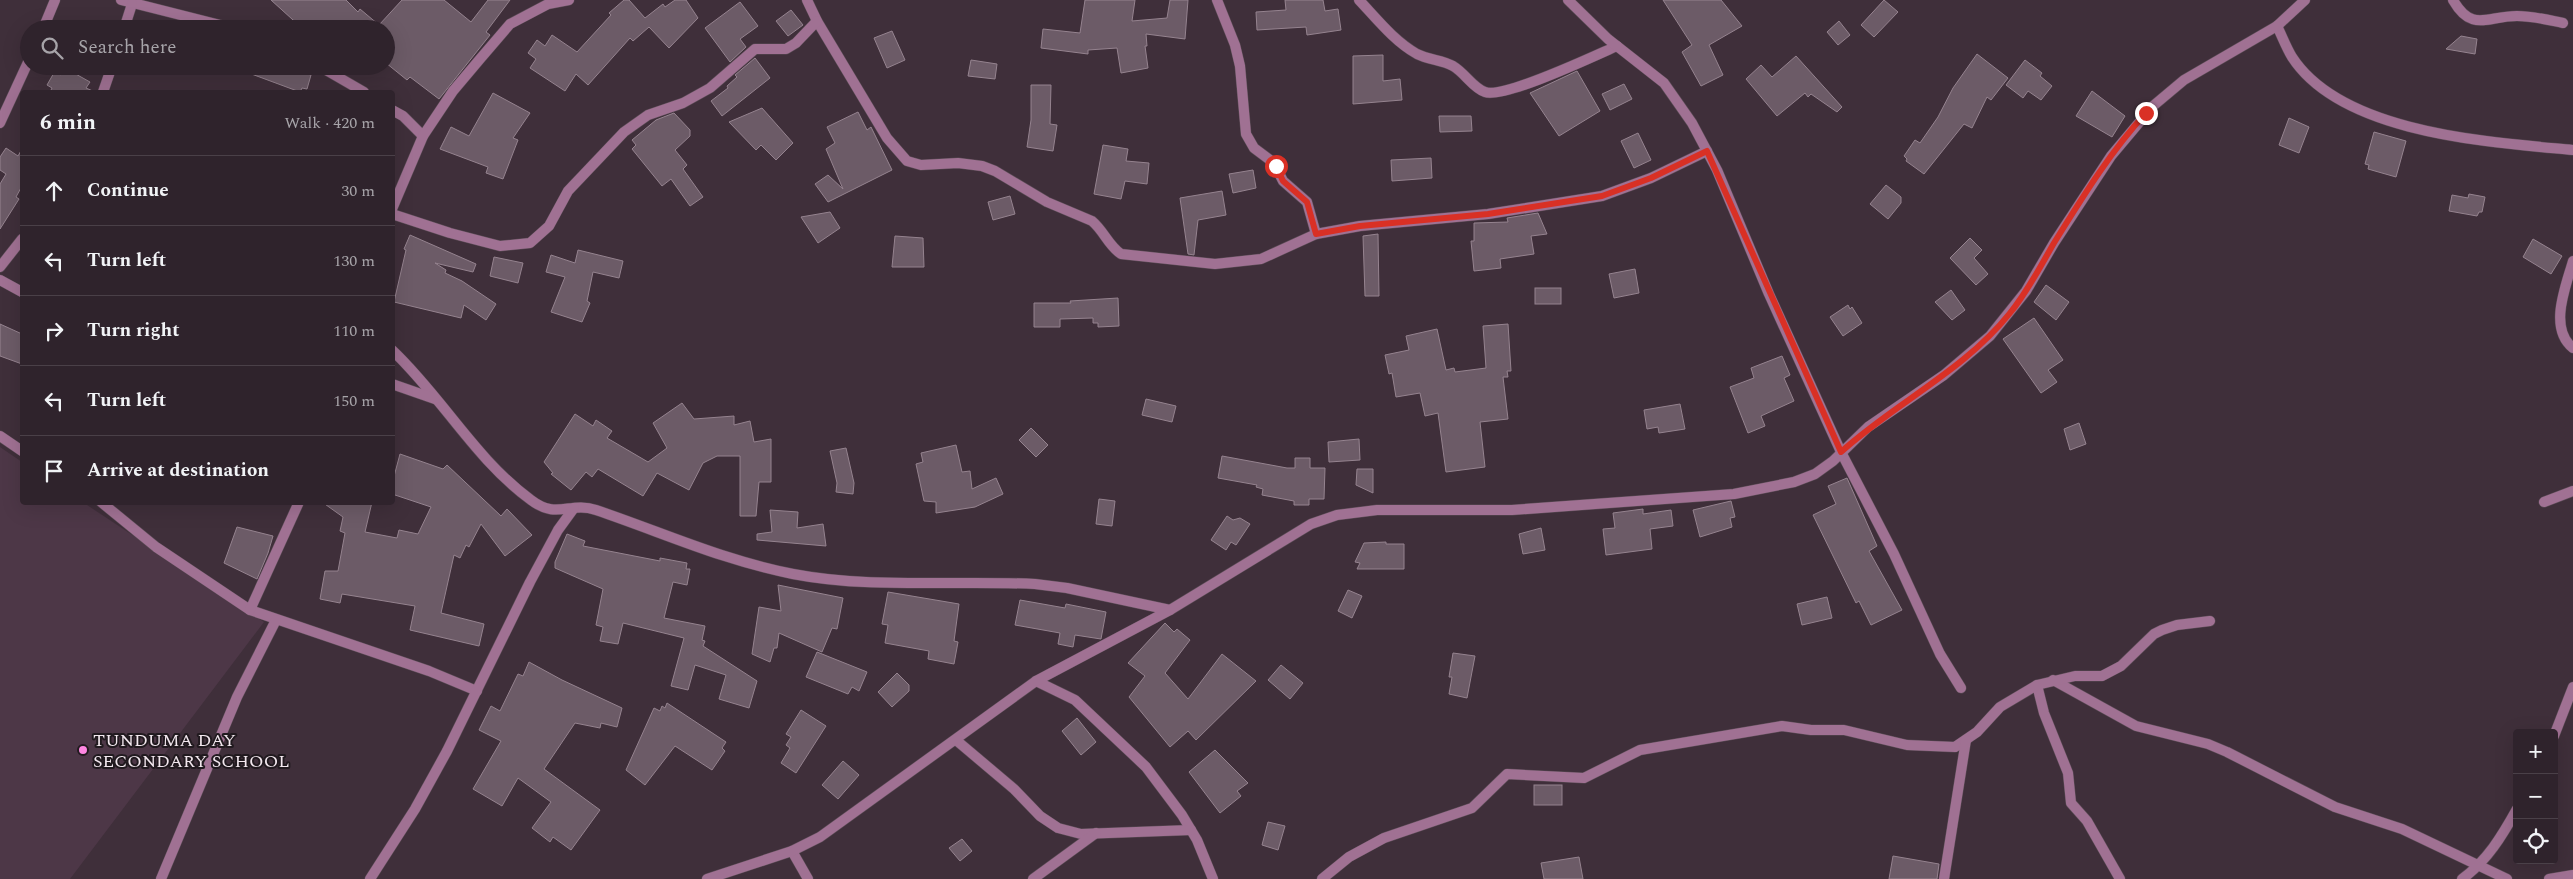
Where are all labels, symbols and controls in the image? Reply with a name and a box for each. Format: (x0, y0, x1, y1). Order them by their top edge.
search box (20, 20, 395, 75)
text: Search here (78, 33, 177, 62)
icon: search (38, 34, 66, 62)
route end (2135, 102, 2158, 125)
text: 6 min (40, 107, 96, 139)
text: Walk · 420 m (284, 111, 375, 135)
route start (1265, 155, 1288, 178)
text: Continue (87, 176, 169, 205)
icon: ahead (40, 177, 68, 205)
text: 30 m (341, 179, 375, 203)
text: Turn left (87, 246, 166, 275)
icon: left (40, 247, 68, 275)
text: 130 m (333, 249, 375, 273)
text: Turn right (87, 316, 180, 345)
icon: right (40, 317, 68, 345)
text: 110 m (333, 319, 375, 343)
text: Turn left (87, 386, 166, 415)
icon: left (40, 387, 68, 415)
text: 150 m (333, 389, 375, 413)
text: Arrive at destination (87, 456, 269, 485)
icon: arrive (40, 457, 68, 485)
place label: TUNDUMA DAY SECONDARY SCHOOL (93, 727, 290, 775)
map controls (2513, 729, 2558, 864)
button: + (2513, 729, 2558, 774)
marker: TUNDUMA DAY SECONDARY SCHOOL (77, 744, 89, 756)
button: − (2513, 774, 2558, 819)
button: locate (2513, 819, 2558, 864)

